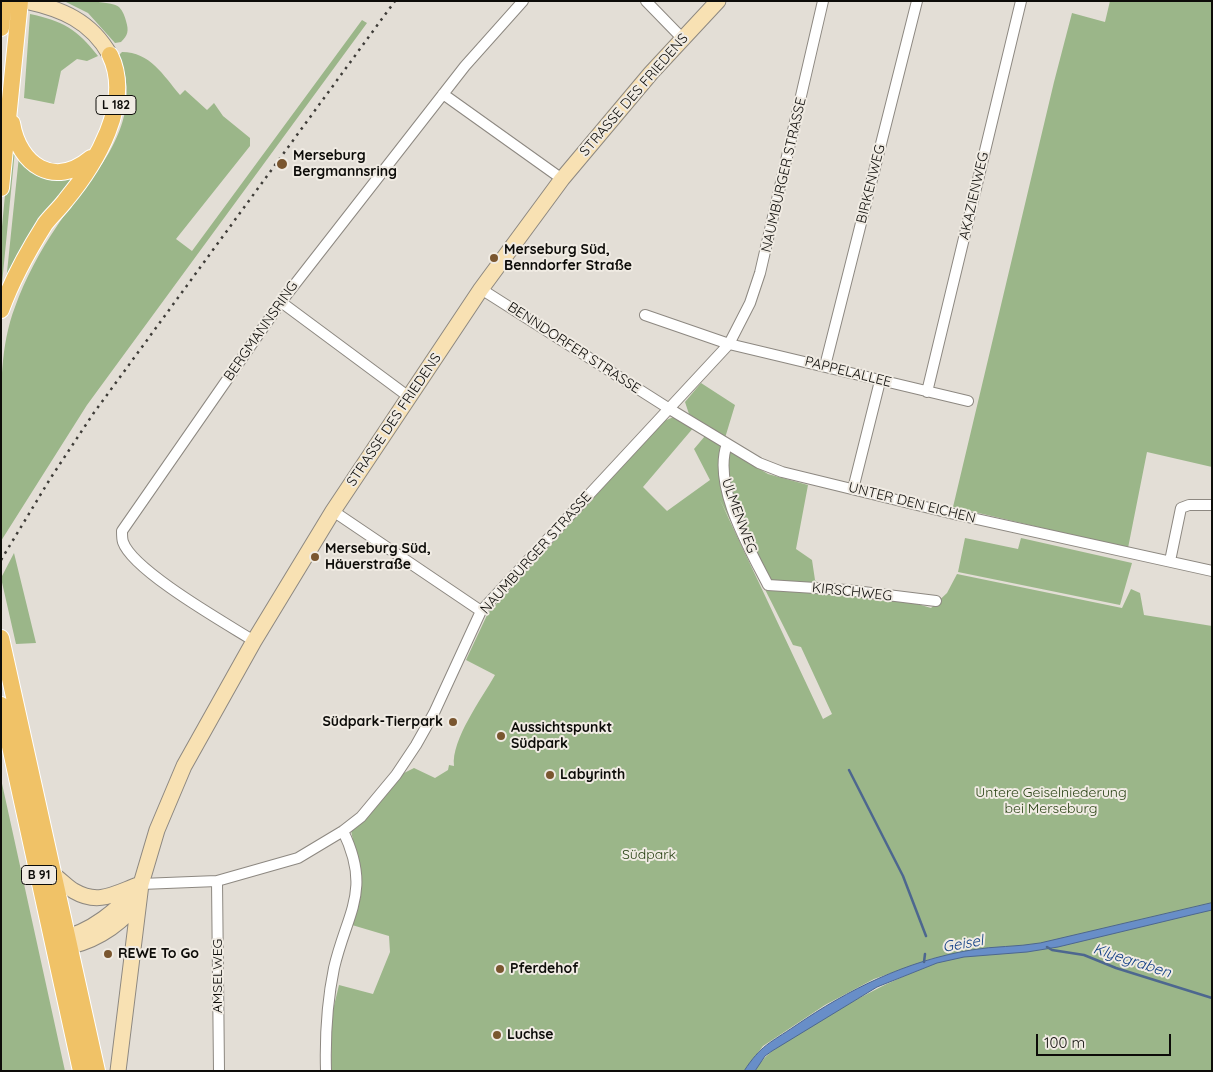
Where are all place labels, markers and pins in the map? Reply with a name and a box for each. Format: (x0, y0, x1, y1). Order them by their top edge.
place label: Merseburg Bergmannsring (293, 148, 397, 180)
marker: Merseburg Bergmannsring (275, 157, 289, 171)
place label: Merseburg Süd, Benndorfer Straße (504, 242, 632, 274)
marker: Merseburg Süd, Benndorfer Straße (488, 252, 500, 264)
place label: Merseburg Süd, Häuerstraße (325, 541, 431, 574)
marker: Merseburg Süd, Häuerstraße (309, 551, 321, 563)
place label: Südpark-Tierpark (322, 714, 443, 730)
marker: Südpark-Tierpark (447, 716, 459, 728)
place label: Aussichtspunkt Südpark (511, 720, 612, 752)
marker: Aussichtspunkt Südpark (495, 730, 507, 742)
place label: Labyrinth (560, 767, 625, 783)
marker: Labyrinth (544, 769, 556, 781)
place label: REWE To Go (118, 946, 199, 962)
marker: REWE To Go (102, 948, 114, 960)
place label: Pferdehof (510, 961, 578, 977)
marker: Pferdehof (494, 963, 506, 975)
place label: Luchse (507, 1027, 554, 1043)
marker: Luchse (491, 1029, 503, 1041)

